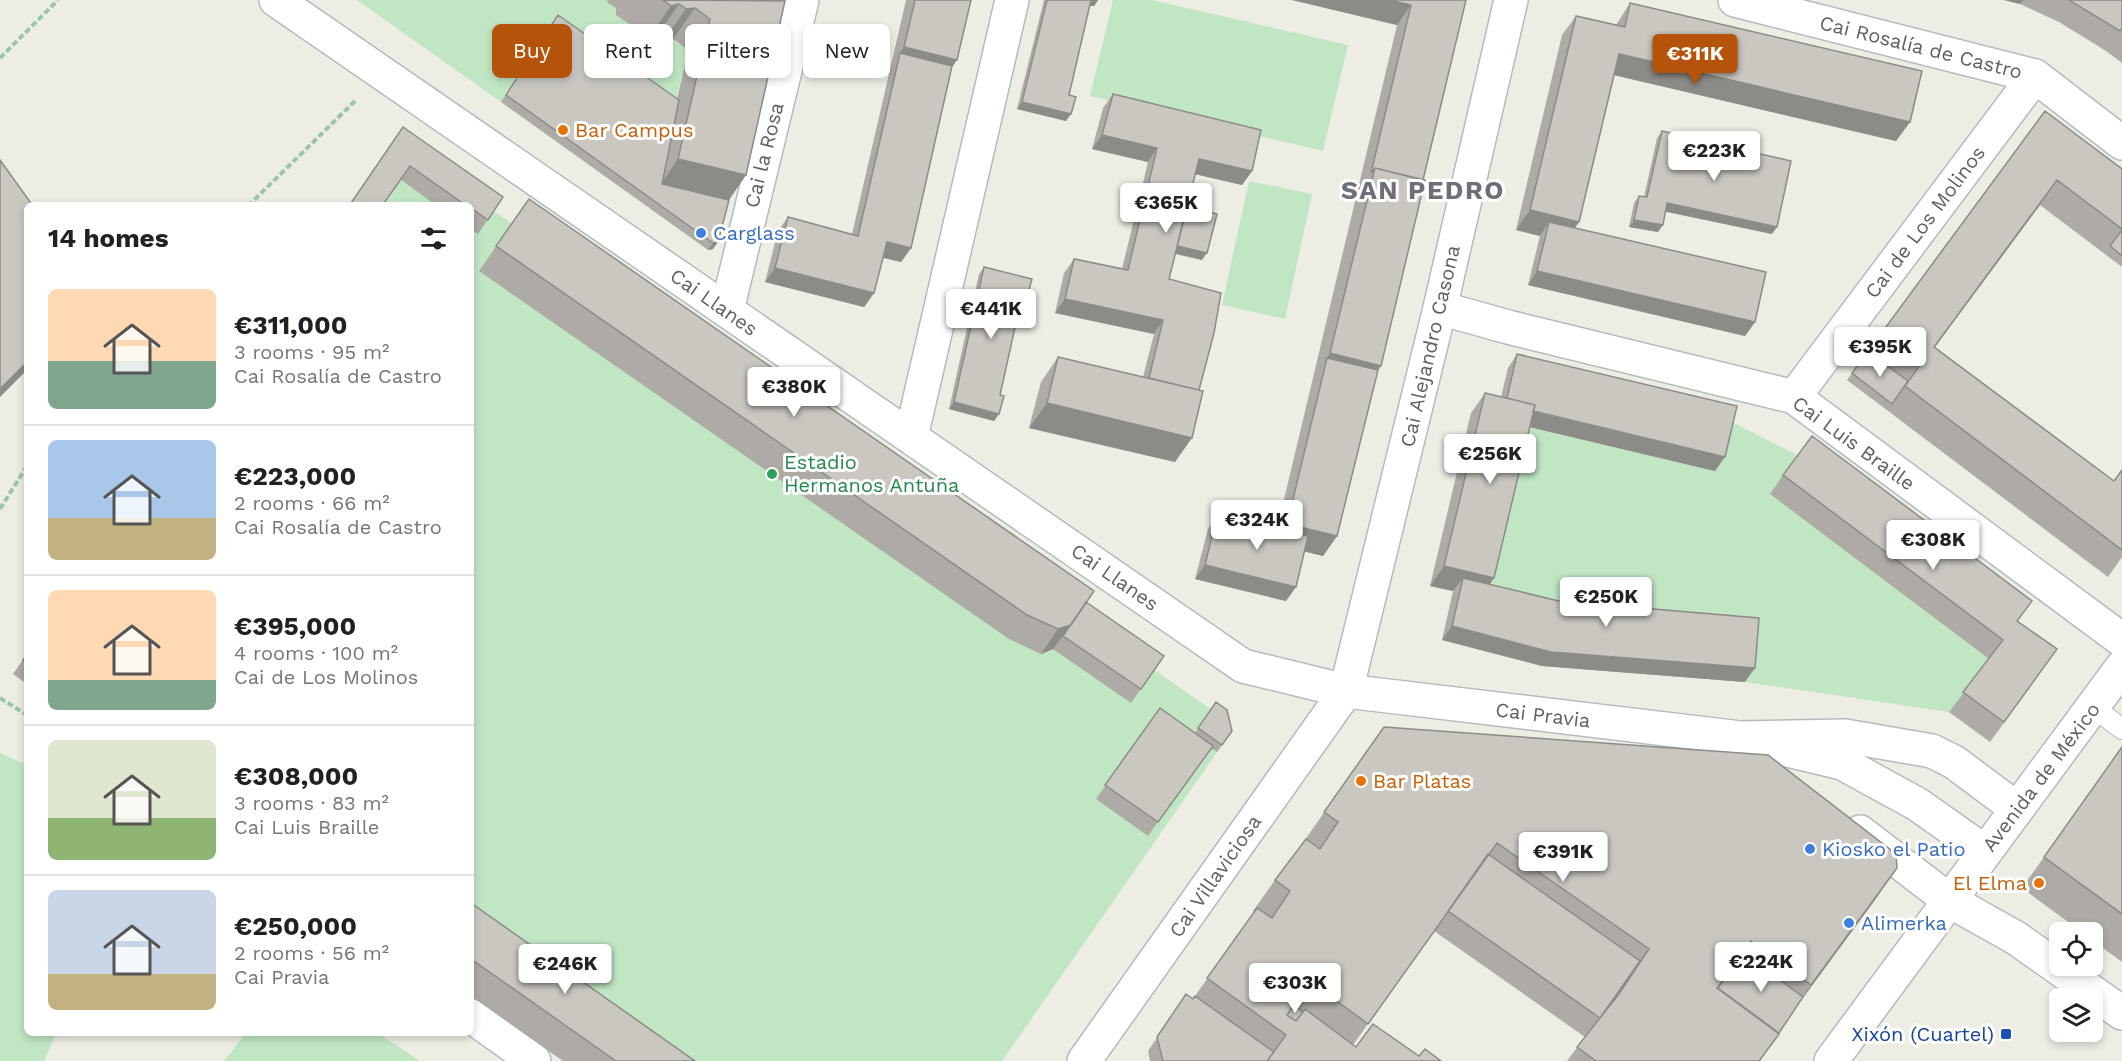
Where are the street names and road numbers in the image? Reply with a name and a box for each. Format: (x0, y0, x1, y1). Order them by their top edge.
street label: Cai Rosalía de Castro (1817, 10, 2025, 84)
street label: Cai la Rosa (739, 100, 789, 210)
street label: Cai de Los Molinos (1860, 141, 1990, 303)
street label: Cai Alejandro Casona (1395, 243, 1465, 449)
street label: Cai Llanes (666, 263, 762, 341)
street label: Cai Luis Braille (1788, 391, 1920, 495)
street label: Cai Llanes (1067, 538, 1163, 616)
street label: Cai Pravia (1494, 697, 1592, 733)
street label: Avenida de México (1977, 698, 2105, 856)
street label: Cai Villaviciosa (1164, 810, 1266, 942)

